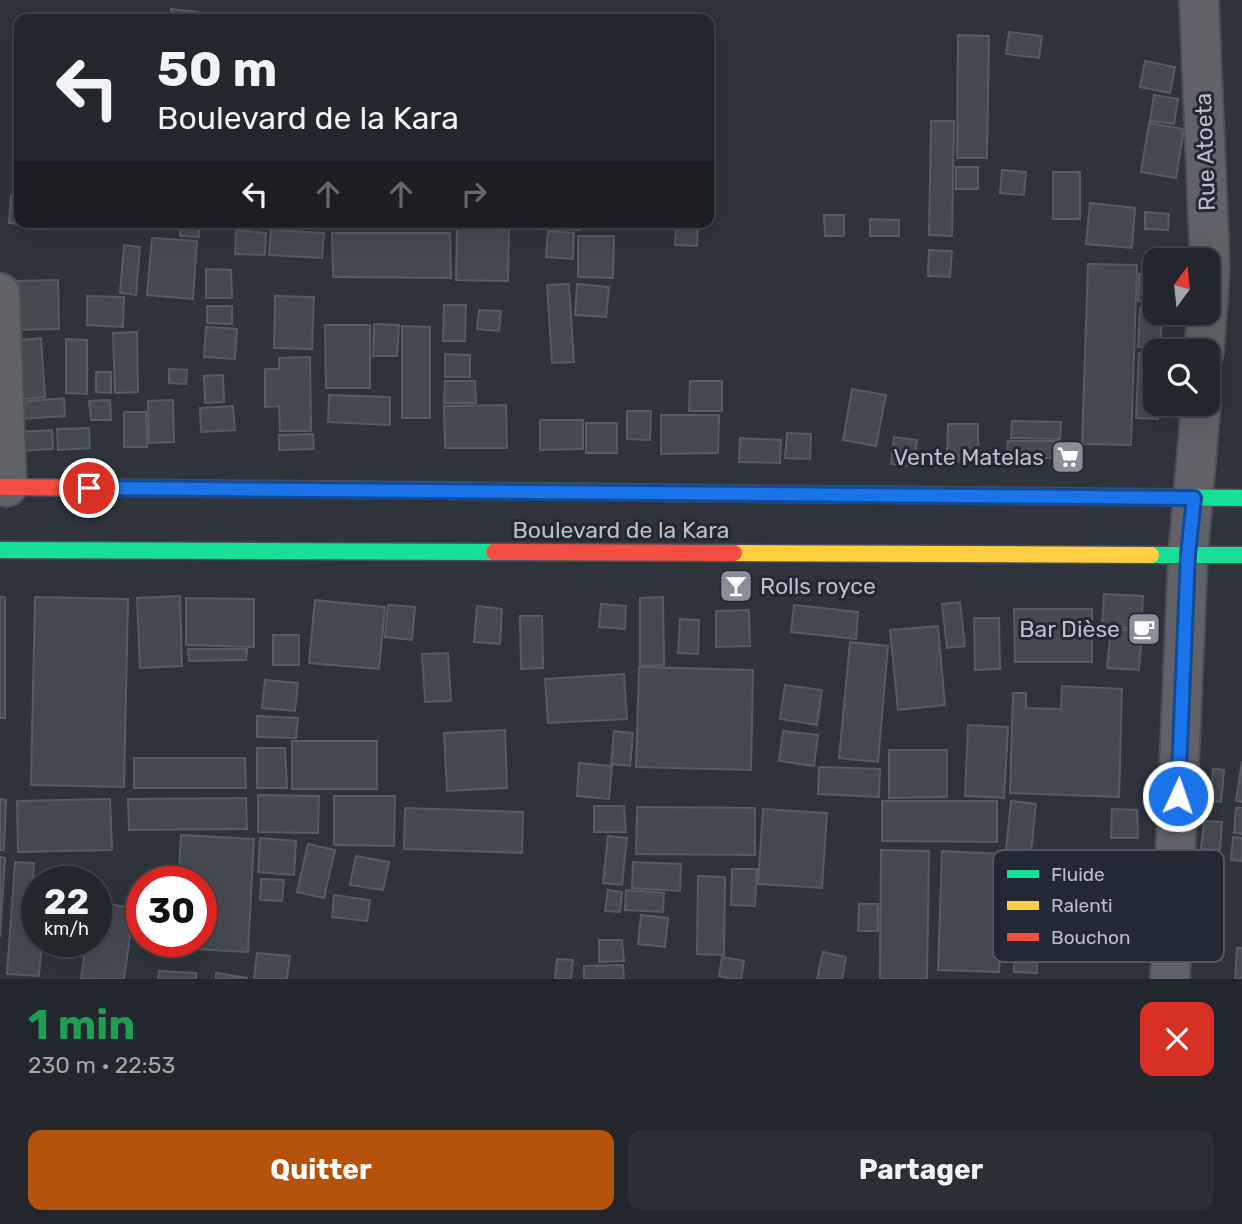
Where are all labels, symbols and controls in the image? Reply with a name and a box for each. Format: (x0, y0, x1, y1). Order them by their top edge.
text: 50 m (157, 40, 277, 98)
icon: left (42, 42, 133, 133)
street label: Rue Atoeta (1189, 92, 1221, 212)
text: Boulevard de la Kara (157, 99, 459, 137)
icon: left (236, 175, 274, 213)
icon: ahead (309, 175, 347, 213)
icon: ahead (382, 175, 420, 213)
icon: right (455, 175, 493, 213)
north arrow (1143, 248, 1220, 326)
map controls (1143, 248, 1220, 416)
button: search (1143, 339, 1220, 416)
supermarket icon: Vente Matelas (1049, 438, 1087, 476)
place label: Vente Matelas (893, 443, 1044, 471)
pin (59, 458, 119, 518)
icon: arrive (70, 469, 108, 507)
street label: Boulevard de la Kara (513, 516, 730, 544)
bar icon: Rolls royce (717, 567, 755, 605)
place label: Rolls royce (760, 572, 876, 600)
cafe icon: Bar Dièse (1125, 610, 1163, 648)
place label: Bar Dièse (1019, 615, 1120, 643)
position arrow (1141, 759, 1215, 833)
legend (993, 850, 1224, 962)
text: Fluide (1051, 863, 1105, 886)
speed limit sign: 30 (126, 866, 217, 957)
text: 22 (44, 881, 89, 923)
text: Ralenti (1051, 894, 1113, 917)
text: km/h (44, 918, 89, 940)
text: Bouchon (1051, 926, 1131, 949)
text: 1 min (28, 1000, 135, 1050)
button: close (1140, 1002, 1214, 1076)
text: 230 m · 22:53 (28, 1051, 175, 1079)
button: Quitter (28, 1130, 614, 1210)
button: Partager (628, 1130, 1214, 1210)

